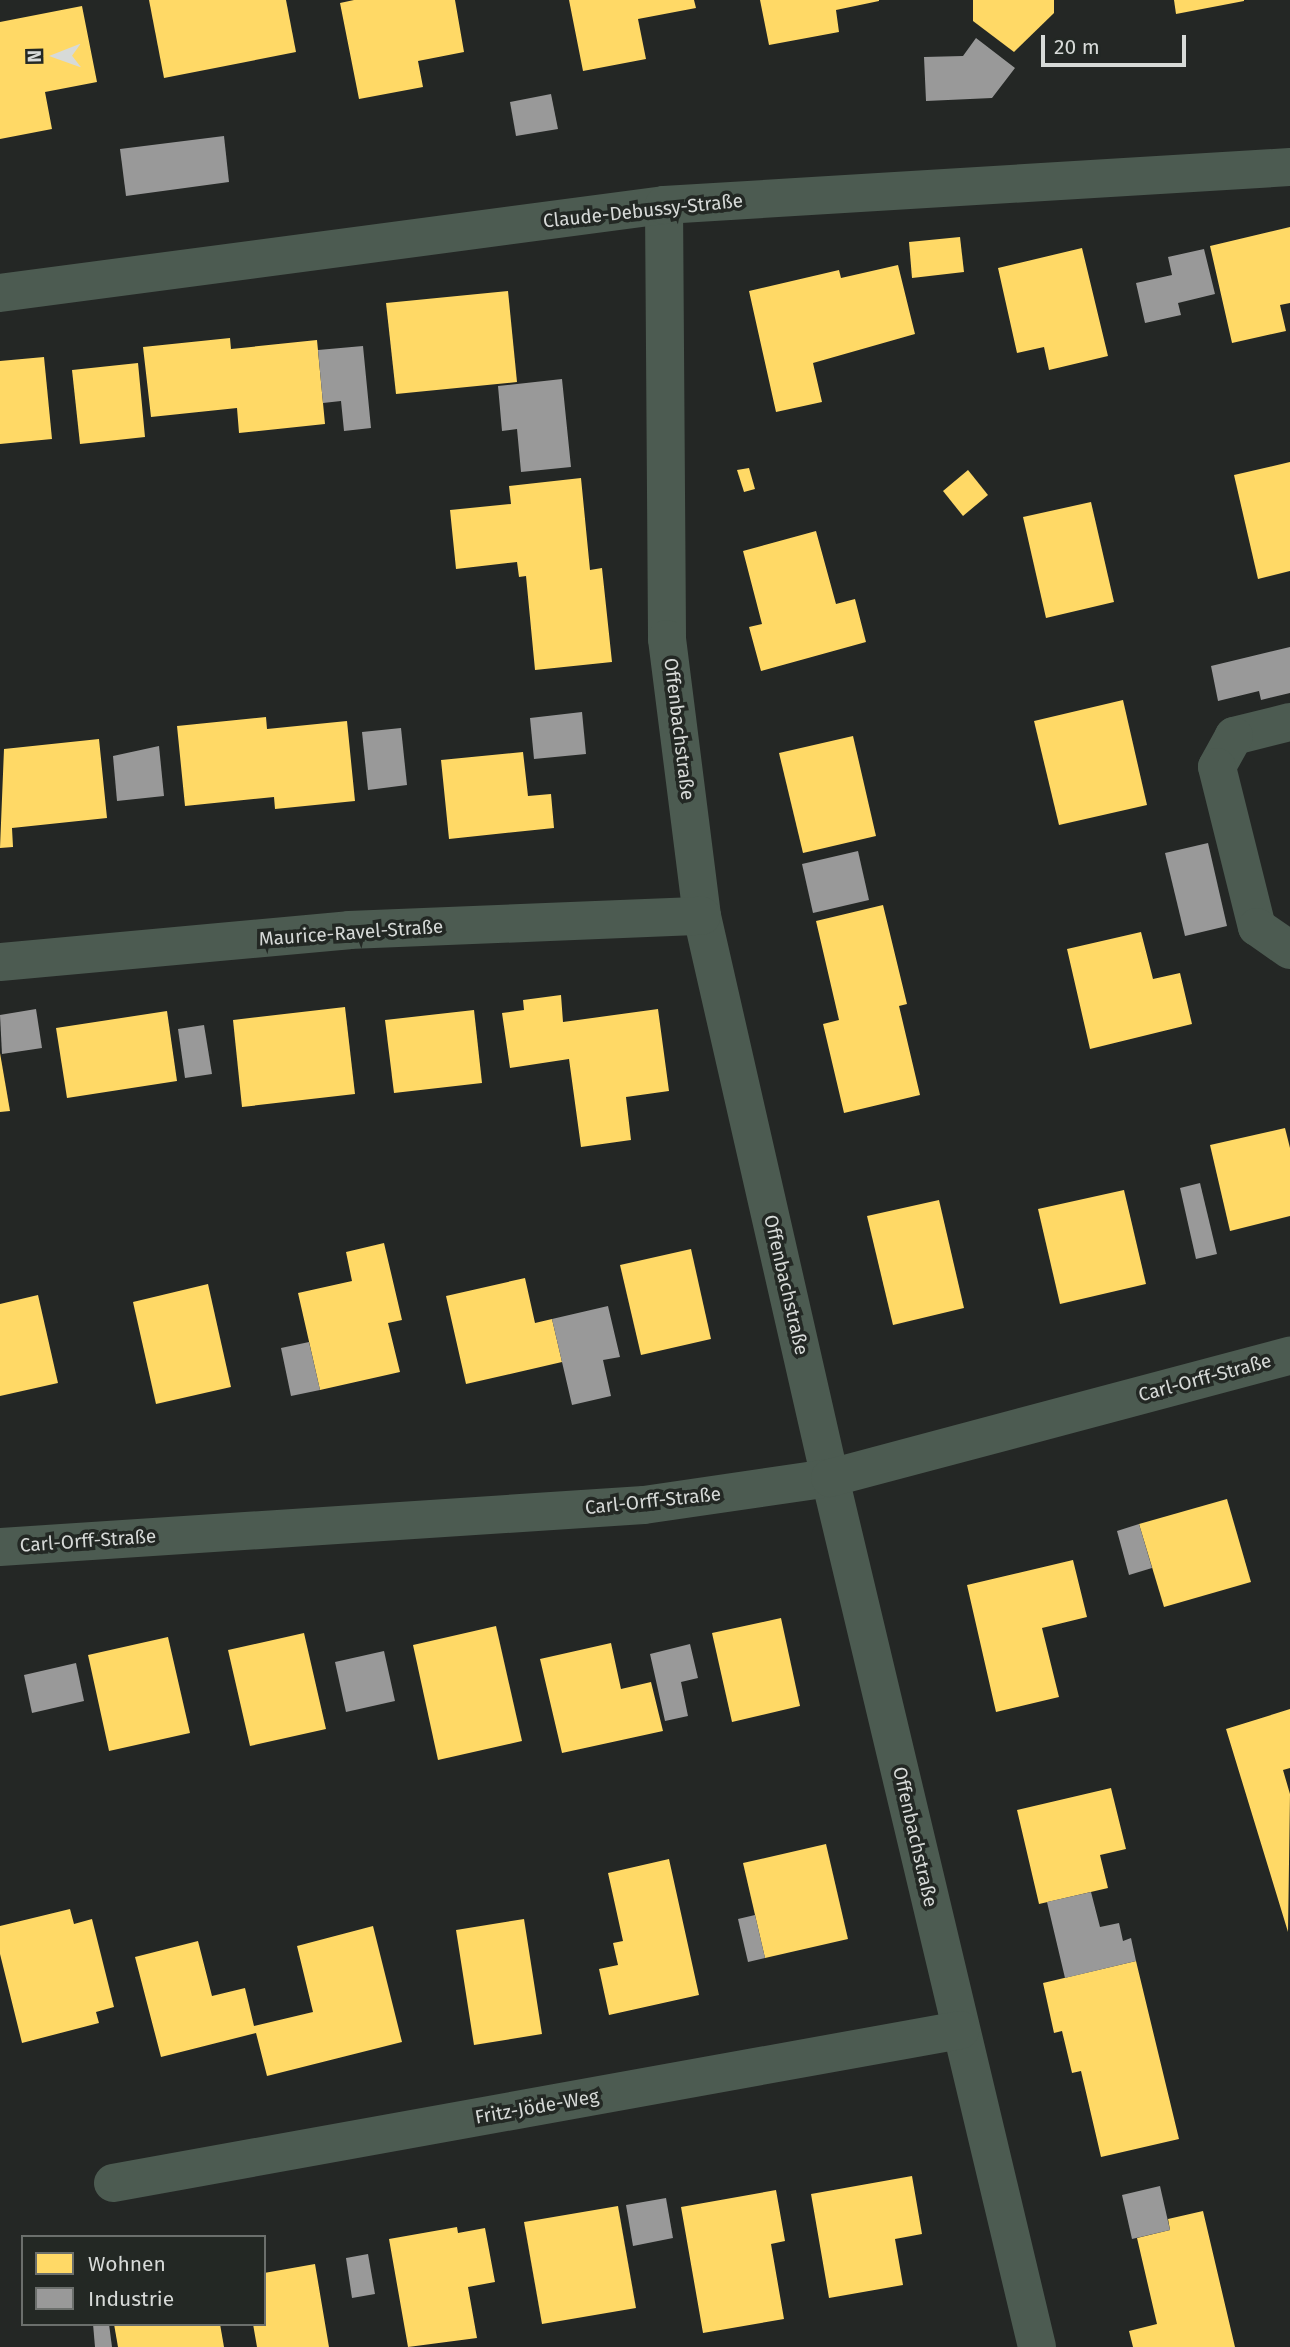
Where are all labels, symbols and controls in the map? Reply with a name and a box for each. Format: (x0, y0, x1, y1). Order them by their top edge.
north arrow (21, 21, 91, 91)
scale bar (1045, 21, 1190, 65)
text: 20 m (1054, 34, 1100, 60)
text: N (23, 50, 46, 63)
street label: Claude-Debussy-Straße (542, 189, 744, 233)
street label: Offenbachstraße (659, 657, 699, 801)
street label: Maurice-Ravel-Straße (258, 915, 444, 951)
street label: Offenbachstraße (759, 1213, 813, 1357)
street label: Carl-Orff-Straße (1136, 1349, 1274, 1407)
street label: Carl-Orff-Straße (584, 1483, 722, 1519)
street label: Carl-Orff-Straße (19, 1525, 157, 1557)
street label: Offenbachstraße (888, 1765, 942, 1909)
street label: Fritz-Jöde-Weg (473, 2085, 601, 2129)
legend (21, 2235, 266, 2326)
text: Wohnen (88, 2251, 166, 2277)
text: Industrie (88, 2286, 174, 2312)

